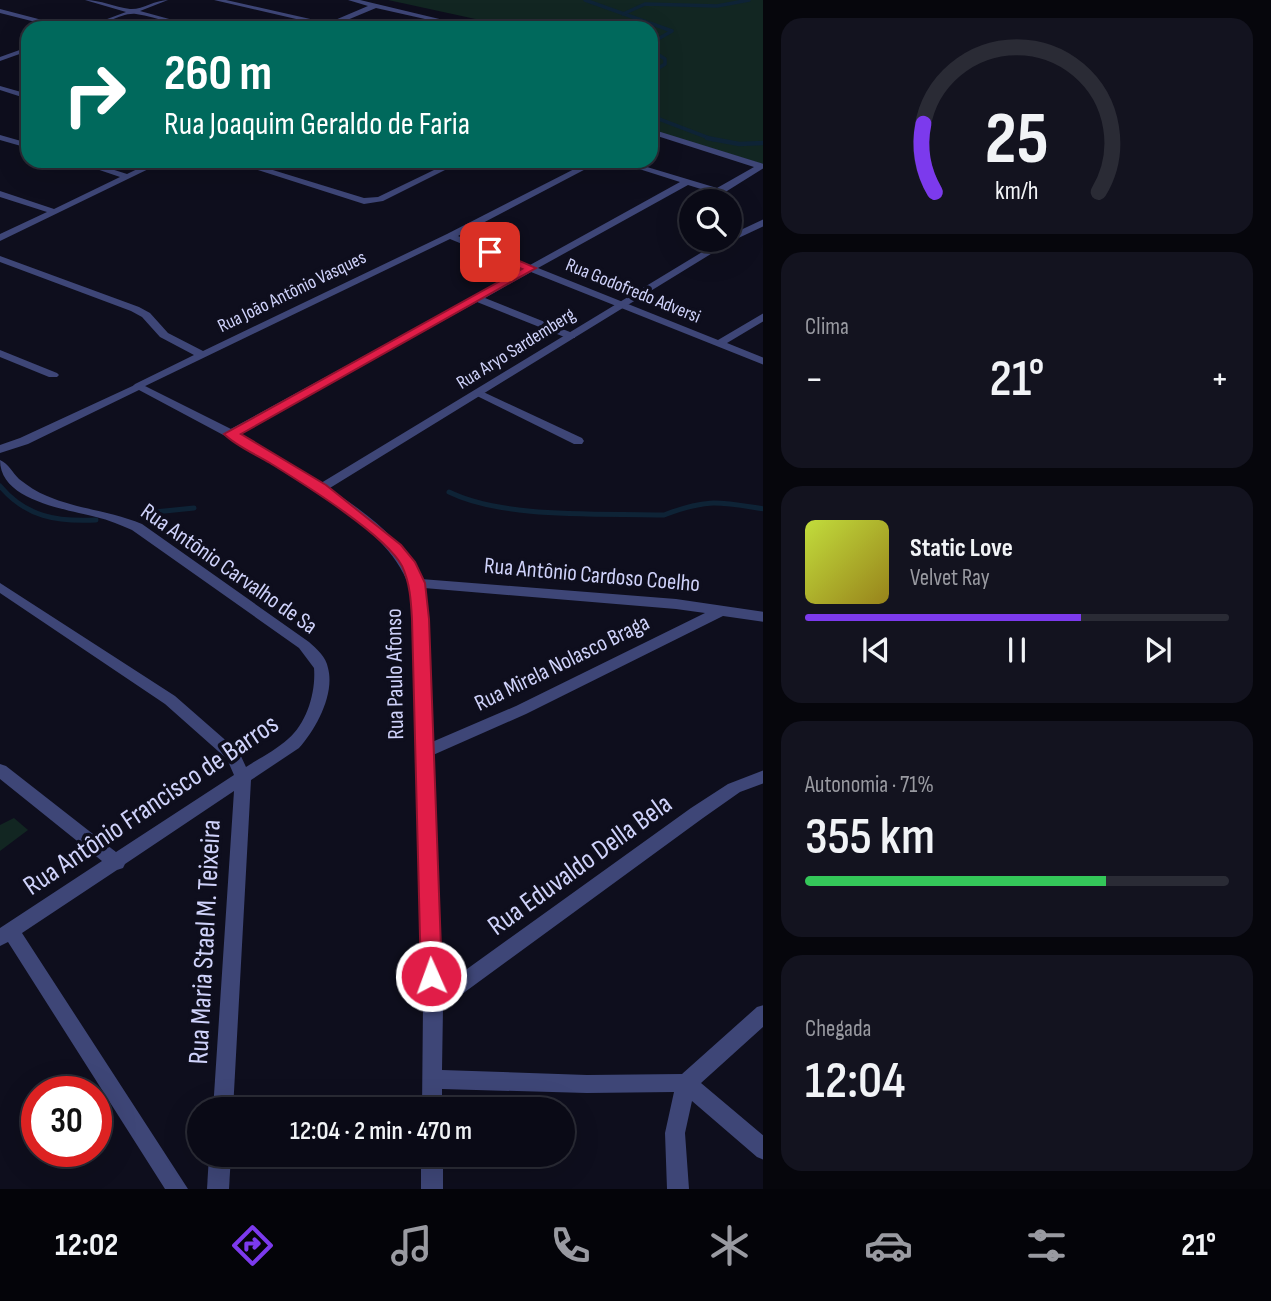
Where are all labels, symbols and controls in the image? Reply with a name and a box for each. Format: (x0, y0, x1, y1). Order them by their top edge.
text: 260 m (164, 45, 272, 104)
icon: right (49, 49, 140, 140)
text: 25 (985, 96, 1049, 184)
text: Rua Joaquim Geraldo de Faria (164, 105, 470, 144)
text: km/h (995, 176, 1039, 207)
map controls (679, 189, 742, 252)
button: search (679, 189, 742, 252)
pin (460, 222, 520, 282)
icon: arrive (471, 233, 509, 271)
street label: Rua João Antônio Vasques (214, 246, 370, 338)
street label: Rua Godofredo Adversi (562, 253, 704, 329)
street label: Rua Aryo Sardemberg (452, 303, 580, 395)
text: Clima (805, 313, 849, 341)
text: 21° (990, 348, 1044, 411)
text: − (805, 357, 824, 402)
text: + (1210, 357, 1229, 402)
street label: Rua Antônio Carvalho de Sa (135, 498, 323, 640)
text: Static Love (910, 533, 1013, 564)
street label: Rua Antônio Cardoso Coelho (483, 552, 701, 598)
text: Velvet Ray (910, 564, 990, 592)
street label: Rua Paulo Afonso (380, 608, 410, 740)
street label: Rua Mirela Nolasco Braga (470, 609, 654, 717)
icon: previous (857, 631, 895, 669)
icon: pause (998, 631, 1036, 669)
icon: next (1139, 631, 1177, 669)
street label: Rua Antônio Francisco de Barros (17, 707, 285, 903)
text: Autonomia · 71% (805, 771, 934, 799)
street label: Rua Eduvaldo Della Bela (482, 787, 678, 943)
text: 355 km (805, 806, 935, 869)
street label: Rua Maria Stael M. Teixeira (182, 819, 228, 1065)
position arrow (394, 939, 468, 1013)
text: Chegada (805, 1015, 871, 1043)
text: 12:04 (805, 1050, 905, 1113)
speed limit sign: 30 (21, 1076, 112, 1167)
text: 12:04 · 2 min · 470 m (290, 1116, 472, 1147)
icon: directions (228, 1221, 277, 1270)
icon: music (387, 1221, 436, 1270)
icon: phone (546, 1221, 595, 1270)
icon: climate (705, 1221, 754, 1270)
icon: car (864, 1221, 913, 1270)
icon: filters (1022, 1221, 1071, 1270)
text: 12:02 (55, 1226, 118, 1265)
text: 21° (1181, 1226, 1216, 1265)

